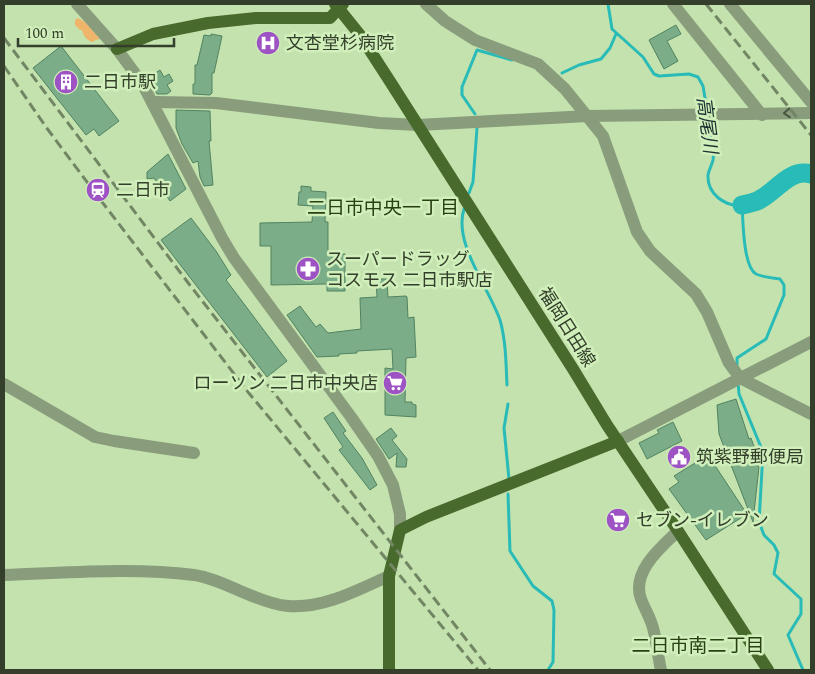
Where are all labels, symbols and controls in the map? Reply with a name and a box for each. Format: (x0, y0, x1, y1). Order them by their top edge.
scale bar (18, 15, 174, 47)
text: 100 m (25, 22, 64, 45)
hospital icon: 文杏堂杉病院 (255, 30, 281, 56)
place label: 文杏堂杉病院 (286, 30, 394, 57)
building icon: 二日市駅 (53, 69, 79, 95)
place label: 二日市駅 (84, 69, 156, 96)
water label: 高尾川 (689, 95, 725, 157)
one-way arrow (782, 108, 790, 119)
station icon: 二日市 (85, 177, 111, 203)
place label: 二日市 (116, 177, 170, 204)
district label: 二日市中央一丁目 (307, 194, 459, 223)
place label: スーパードラッグ コスモス 二日市駅店 (326, 246, 493, 294)
pharmacy icon: スーパードラッグ コスモス 二日市駅店 (295, 256, 321, 282)
street label: 福岡日田線 (531, 282, 602, 373)
place label: ローソン 二日市中央店 (194, 370, 378, 397)
supermarket icon: ローソン 二日市中央店 (382, 370, 408, 396)
public building icon: 筑紫野郵便局 (666, 444, 692, 470)
place label: 筑紫野郵便局 (696, 444, 804, 471)
supermarket icon: セブン-イレブン (605, 507, 631, 533)
place label: セブン-イレブン (636, 507, 769, 534)
district label: 二日市南二丁目 (631, 632, 765, 661)

